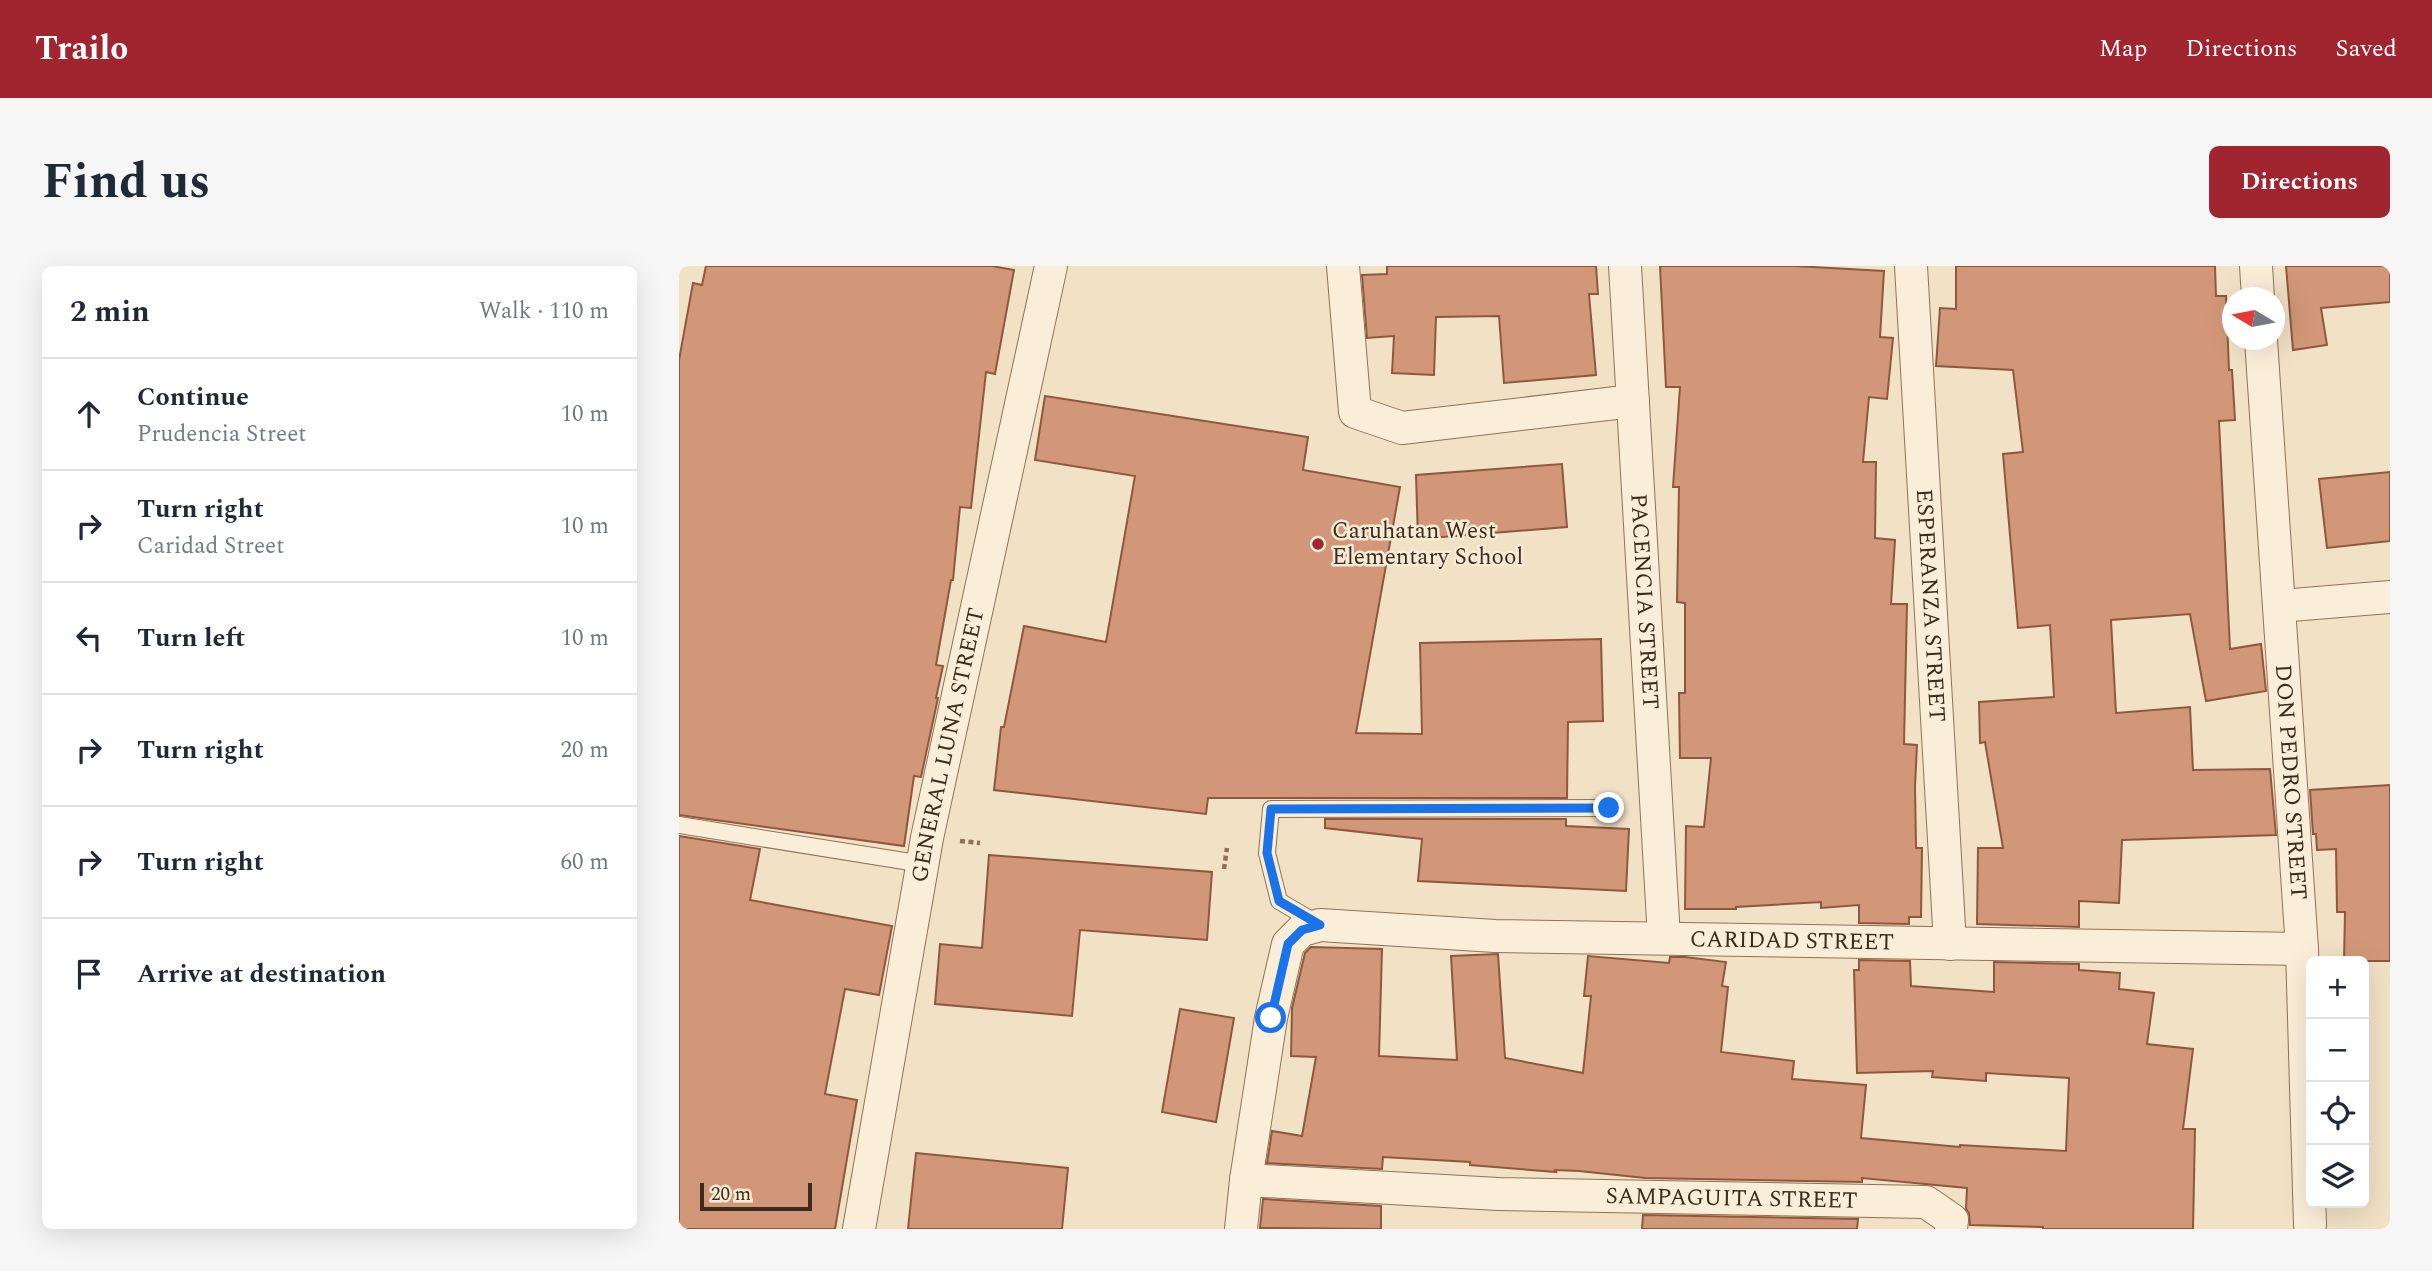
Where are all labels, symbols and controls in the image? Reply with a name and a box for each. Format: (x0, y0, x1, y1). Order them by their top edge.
text: Trailo (35, 24, 128, 74)
text: Map (2099, 31, 2147, 67)
text: Directions (2185, 31, 2297, 67)
text: Saved (2335, 31, 2397, 67)
text: Find us (42, 145, 210, 220)
button: Directions (2209, 146, 2390, 218)
north arrow (2222, 287, 2285, 350)
text: 2 min (70, 289, 150, 335)
text: Walk · 110 m (479, 294, 609, 329)
text: Continue (137, 377, 249, 417)
icon: ahead (70, 395, 108, 433)
text: 10 m (560, 397, 609, 432)
text: Prudencia Street (137, 417, 306, 452)
street label: ESPERANZA STREET (1906, 488, 1955, 723)
text: Turn right (137, 489, 264, 529)
street label: PACENCIA STREET (1621, 492, 1668, 711)
icon: right (70, 507, 108, 545)
text: 10 m (560, 509, 609, 544)
place label: Caruhatan West Elementary School (1332, 514, 1523, 575)
text: Caridad Street (137, 529, 284, 564)
marker: Caruhatan West Elementary School (1310, 536, 1326, 552)
street label: GENERAL LUNA STREET (902, 604, 994, 885)
text: Turn left (137, 618, 245, 658)
icon: left (70, 619, 108, 657)
text: 10 m (560, 621, 609, 656)
street label: DON PEDRO STREET (2265, 663, 2316, 901)
text: Turn right (137, 730, 264, 770)
icon: right (70, 731, 108, 769)
text: 20 m (560, 733, 609, 768)
route end (1593, 792, 1624, 823)
text: Turn right (137, 842, 264, 882)
icon: right (70, 843, 108, 881)
text: 60 m (560, 845, 609, 880)
street label: CARIDAD STREET (1690, 922, 1894, 960)
text: Arrive at destination (137, 954, 386, 994)
icon: arrive (70, 955, 108, 993)
map controls (2306, 956, 2369, 1208)
button: + (2306, 956, 2369, 1019)
route start (1255, 1002, 1286, 1033)
button: − (2306, 1019, 2369, 1082)
button: locate (2306, 1082, 2369, 1145)
button: layers (2306, 1145, 2369, 1208)
street label: SAMPAGUITA STREET (1605, 1179, 1858, 1218)
scale bar (700, 1180, 812, 1212)
text: 20 m (711, 1180, 751, 1209)

